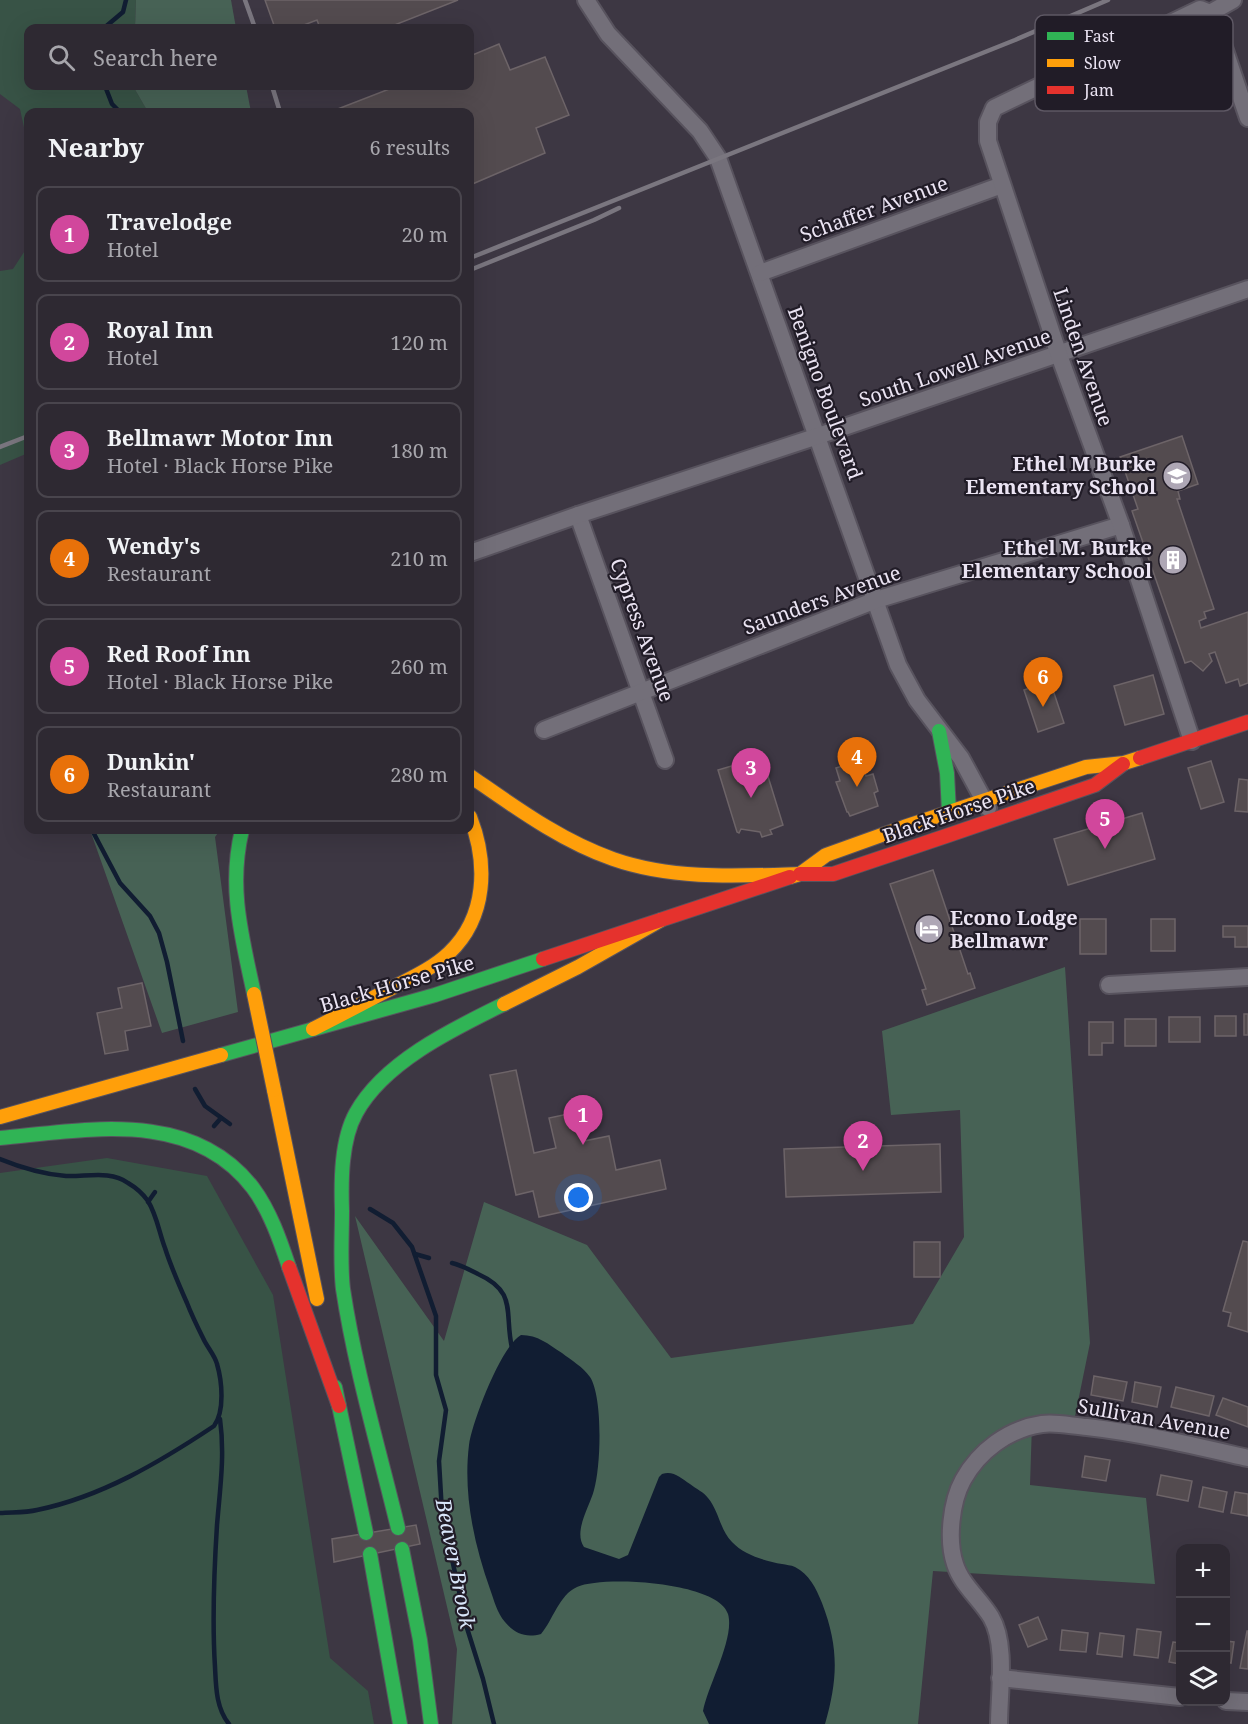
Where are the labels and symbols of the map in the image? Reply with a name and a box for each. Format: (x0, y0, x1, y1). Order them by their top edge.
legend (1035, 15, 1233, 111)
text: Fast (1084, 25, 1115, 47)
text: Slow (1084, 52, 1121, 74)
text: Jam (1083, 79, 1114, 101)
street label: Schaffer Avenue (796, 169, 952, 248)
street label: Linden Avenue (1047, 284, 1120, 429)
street label: Benigno Boulevard (782, 303, 869, 483)
street label: South Lowell Avenue (855, 322, 1054, 413)
place label: Ethel M Burke Elementary School (966, 450, 1156, 500)
school or university icon: Ethel M Burke Elementary School (1161, 460, 1193, 492)
place label: Ethel M. Burke Elementary School (962, 534, 1152, 584)
building icon: Ethel M. Burke Elementary School (1157, 544, 1189, 576)
street label: Cypress Avenue (604, 554, 681, 705)
street label: Saunders Avenue (739, 558, 904, 641)
pin: 6 (1024, 658, 1062, 707)
pin: 4 (838, 738, 876, 787)
pin: 3 (732, 748, 771, 798)
street label: Black Horse Pike (879, 772, 1039, 849)
pin: 5 (1086, 800, 1124, 849)
place label: Econo Lodge Bellmawr (950, 904, 1078, 954)
hotel icon: Econo Lodge Bellmawr (913, 913, 945, 945)
street label: Black Horse Pike (316, 949, 477, 1018)
pin: 1 (564, 1096, 602, 1145)
pin: 2 (844, 1122, 882, 1171)
your location (564, 1183, 593, 1212)
street label: Sullivan Avenue (1076, 1392, 1233, 1445)
water label: Beaver Brook (429, 1495, 483, 1632)

